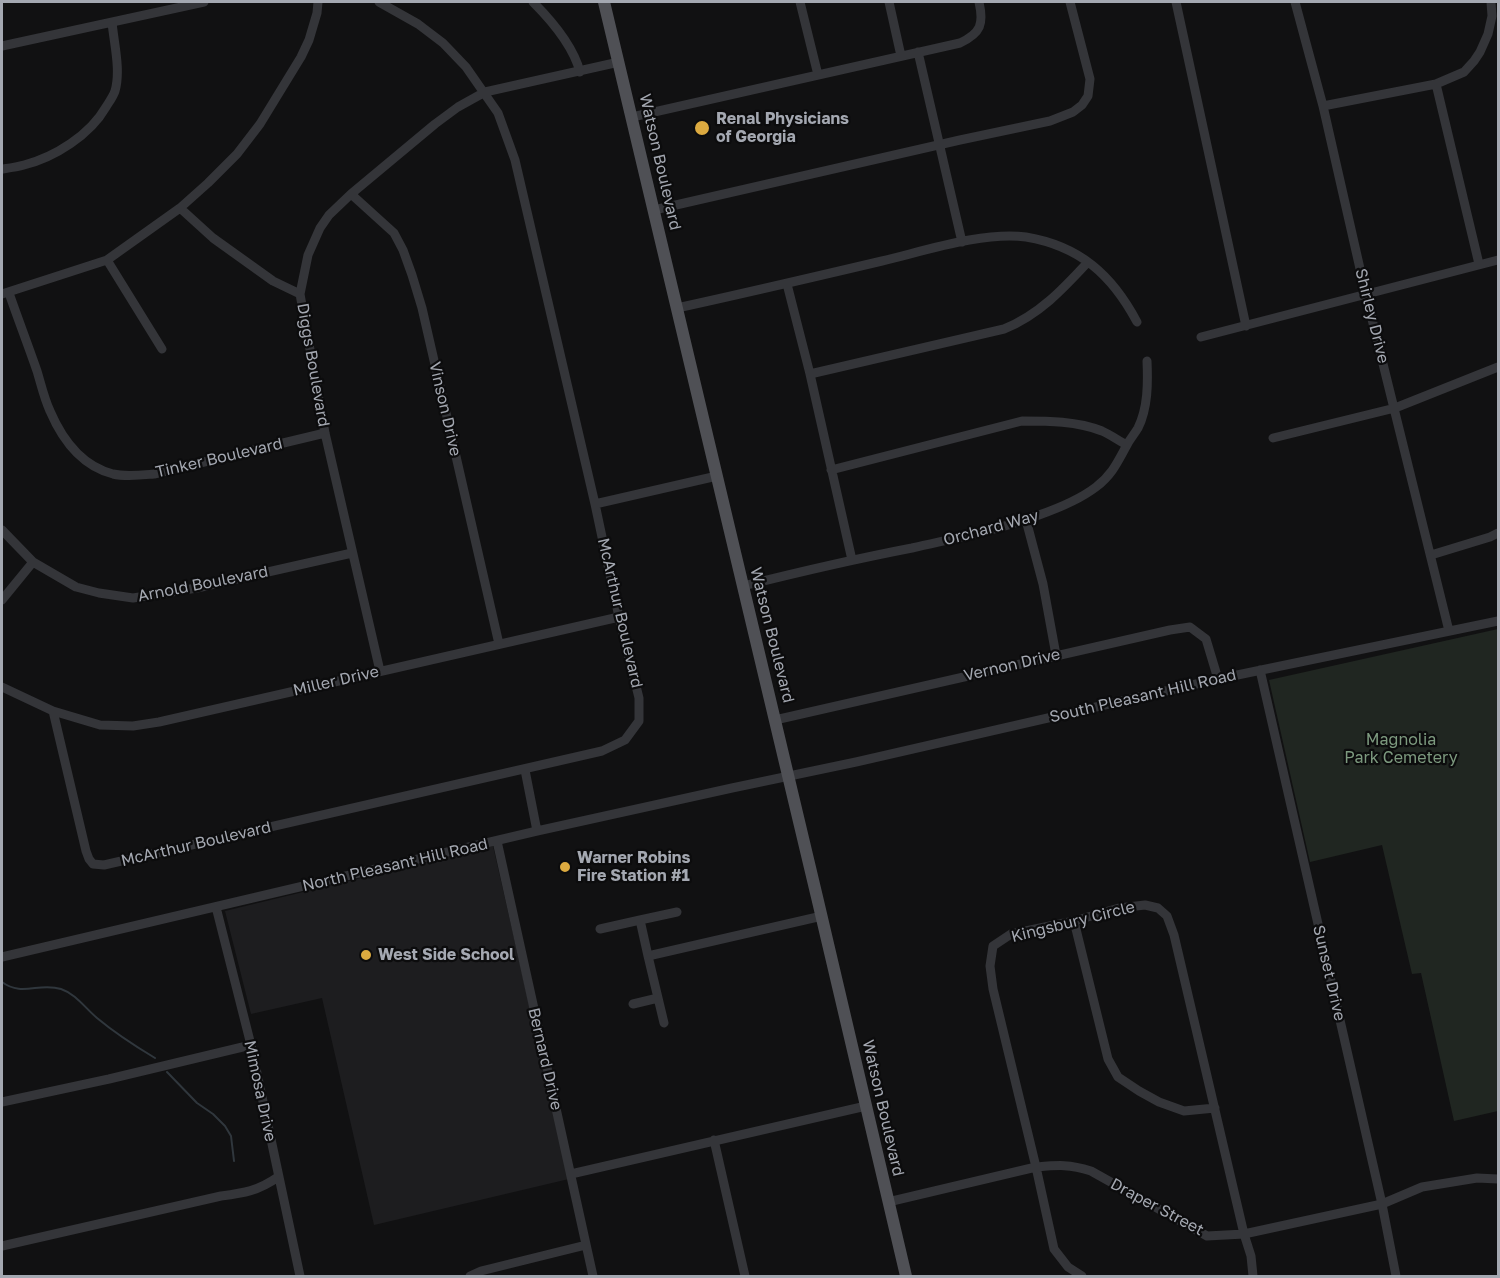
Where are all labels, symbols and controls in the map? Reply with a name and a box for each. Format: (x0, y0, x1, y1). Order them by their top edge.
street label: Watson Boulevard (635, 92, 685, 232)
place label: Renal Physicians of Georgia (716, 109, 849, 147)
marker: Renal Physicians of Georgia (693, 119, 711, 137)
street label: Shirley Drive (1351, 267, 1393, 365)
street label: Diggs Boulevard (293, 302, 333, 428)
street label: Vinson Drive (425, 360, 465, 458)
street label: Tinker Boulevard (154, 434, 284, 482)
street label: Orchard Way (941, 506, 1041, 550)
street label: McArthur Boulevard (593, 536, 647, 690)
street label: Arnold Boulevard (136, 562, 270, 606)
street label: Watson Boulevard (746, 565, 798, 705)
street label: Vernon Drive (962, 645, 1062, 685)
street label: Miller Drive (291, 662, 381, 700)
street label: South Pleasant Hill Road (1048, 665, 1238, 727)
park label: Magnolia Park Cemetery (1344, 730, 1458, 768)
street label: McArthur Boulevard (119, 817, 273, 871)
street label: North Pleasant Hill Road (300, 834, 490, 896)
place label: Warner Robins Fire Station #1 (577, 848, 690, 886)
marker: Warner Robins Fire Station #1 (558, 860, 572, 874)
street label: Kingsbury Circle (1009, 897, 1137, 947)
street label: Sunset Drive (1309, 923, 1349, 1023)
place label: West Side School (378, 945, 514, 965)
marker: West Side School (359, 948, 373, 962)
street label: Bernard Drive (524, 1006, 566, 1112)
street label: Watson Boulevard (858, 1038, 908, 1178)
street label: Mimosa Drive (240, 1039, 280, 1143)
street label: Draper Street (1107, 1174, 1207, 1240)

